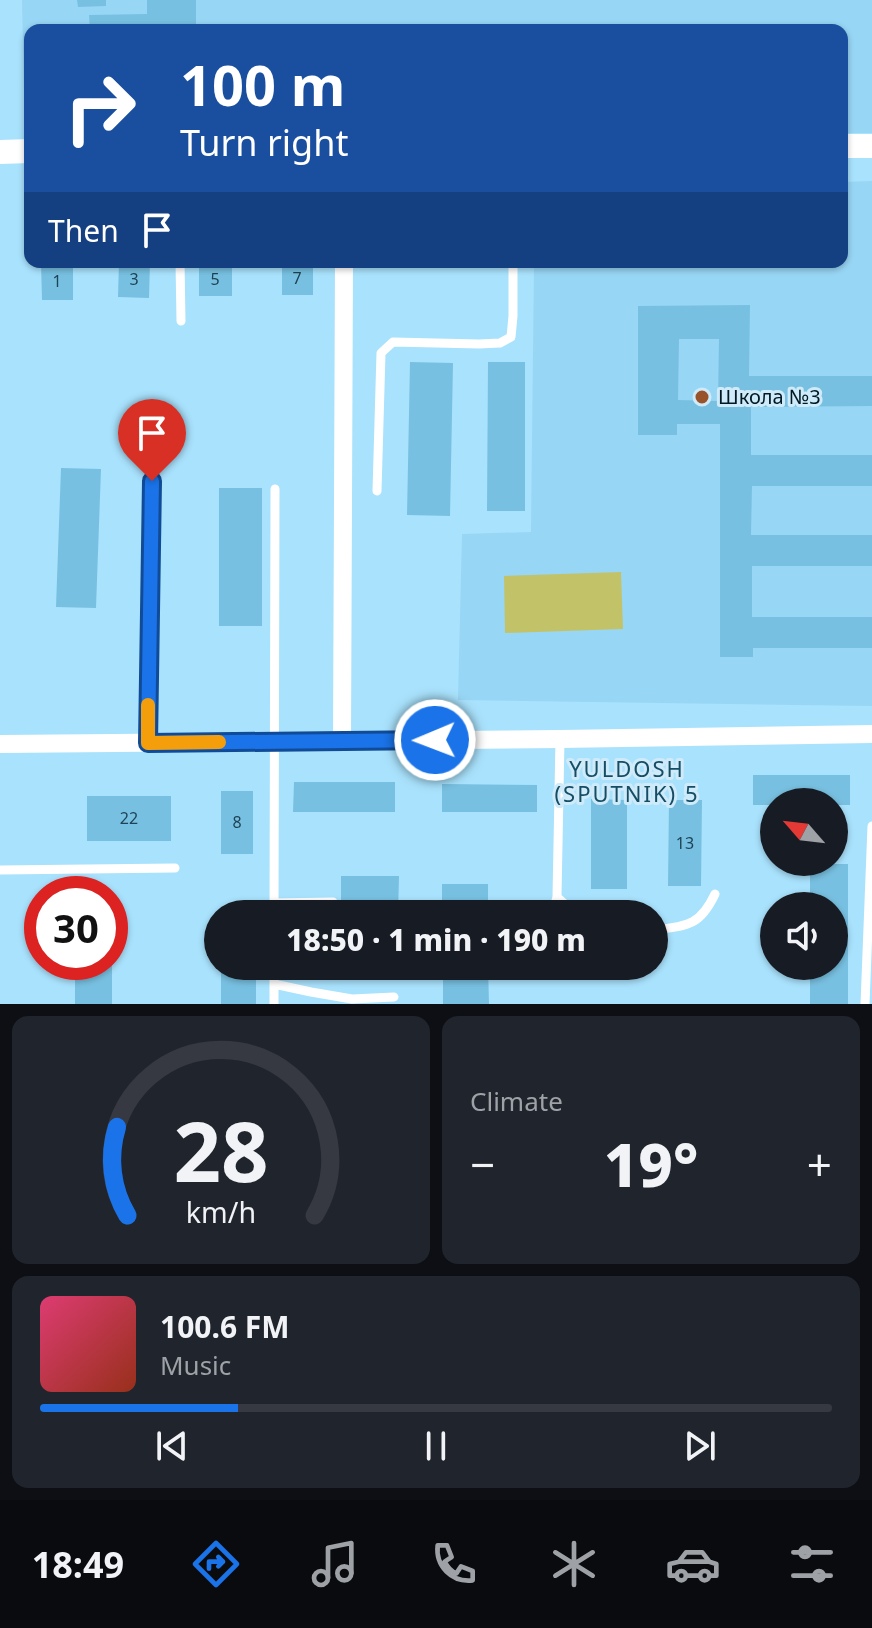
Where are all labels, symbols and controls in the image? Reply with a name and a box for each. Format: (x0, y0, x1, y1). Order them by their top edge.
text: 100 m (180, 46, 345, 122)
icon: right (48, 56, 152, 160)
text: Turn right (180, 118, 348, 167)
icon: arrive (135, 208, 179, 252)
text: Then (48, 210, 119, 251)
house number: 7 (292, 267, 302, 289)
house number: 3 (129, 268, 139, 290)
house number: 5 (210, 268, 220, 290)
house number: 1 (52, 270, 62, 292)
place label: Школа №3 (718, 383, 821, 410)
marker: Школа №3 (693, 388, 711, 406)
pin (118, 399, 186, 481)
icon: arrive (130, 411, 174, 455)
position arrow (393, 698, 477, 782)
district label: YULDOSH (SPUTNIK) 5 (554, 753, 700, 808)
north arrow (760, 788, 848, 876)
map controls (760, 788, 848, 980)
house number: 22 (120, 807, 138, 829)
house number: 8 (232, 811, 242, 833)
house number: 13 (676, 832, 694, 854)
speed limit sign: 30 (24, 876, 128, 980)
button: sound (760, 892, 848, 980)
text: 18:50 · 1 min · 190 m (286, 919, 586, 960)
text: Climate (470, 1083, 563, 1119)
text: 28 (173, 1093, 269, 1206)
text: 19° (604, 1123, 698, 1205)
text: − (470, 1134, 495, 1194)
text: + (807, 1134, 832, 1194)
text: km/h (186, 1192, 256, 1231)
text: 100.6 FM (160, 1306, 290, 1347)
text: Music (160, 1347, 231, 1383)
icon: previous (150, 1424, 194, 1468)
icon: pause (414, 1424, 458, 1468)
icon: next (678, 1424, 722, 1468)
icon: directions (188, 1536, 244, 1592)
icon: music (307, 1536, 363, 1592)
icon: phone (426, 1536, 482, 1592)
icon: climate (546, 1536, 602, 1592)
icon: car (665, 1536, 721, 1592)
icon: filters (784, 1536, 840, 1592)
text: 18:49 (32, 1540, 124, 1589)

